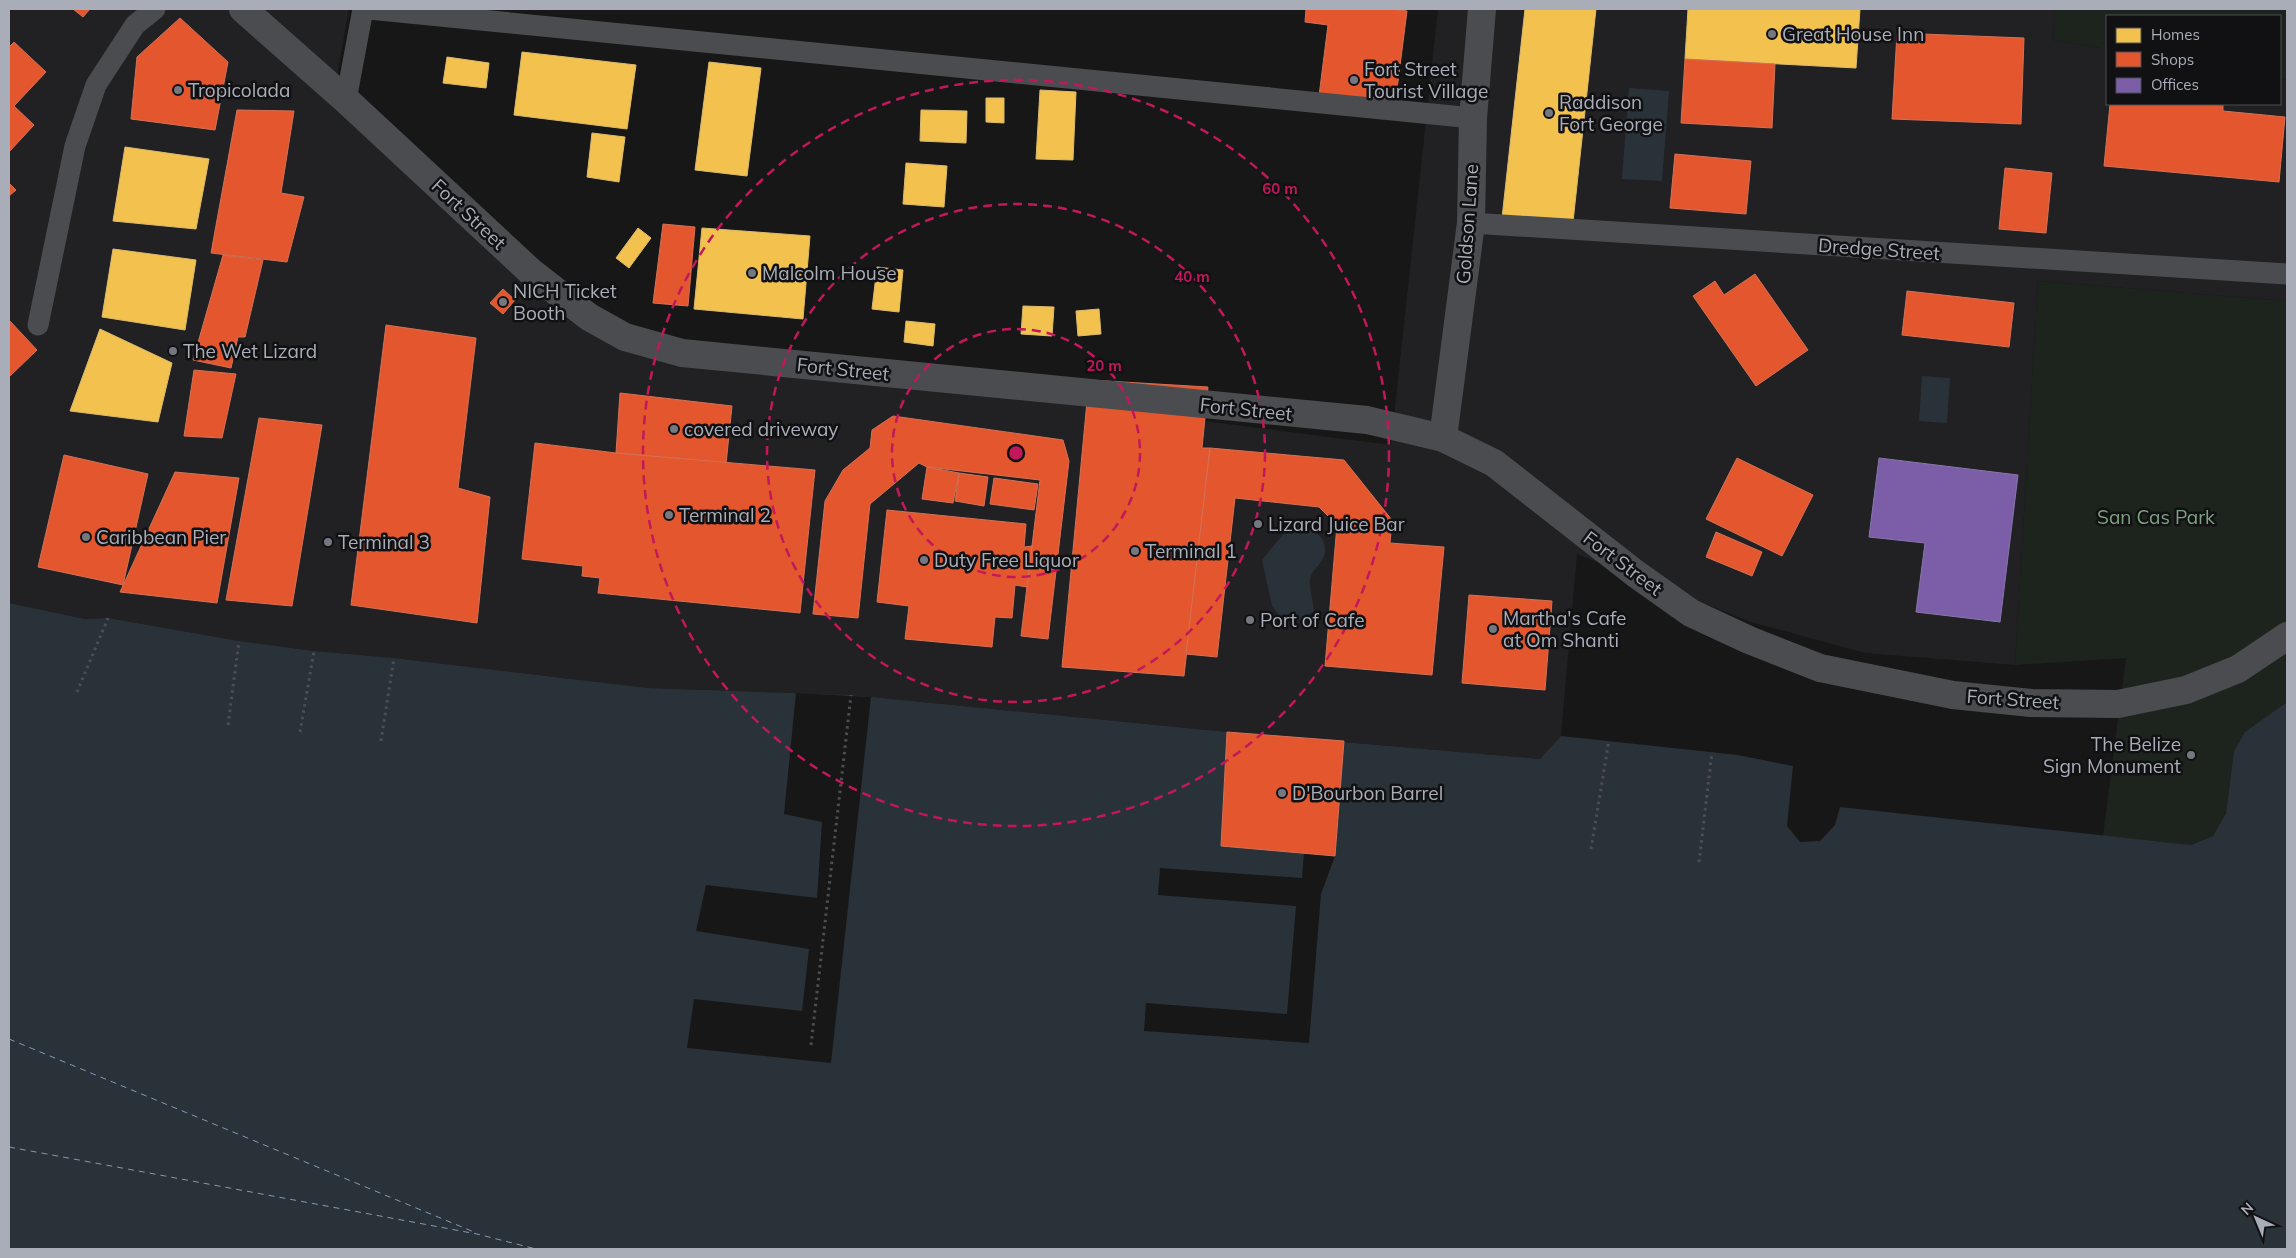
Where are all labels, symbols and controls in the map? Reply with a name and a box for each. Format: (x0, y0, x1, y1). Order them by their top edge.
legend (2106, 15, 2281, 105)
place label: Great House Inn (1782, 22, 1924, 46)
text: Homes (2151, 25, 2200, 44)
marker: Great House Inn (1766, 28, 1778, 40)
text: Shops (2151, 50, 2194, 69)
place label: Fort Street Tourist Village (1364, 57, 1488, 103)
marker: Fort Street Tourist Village (1348, 74, 1360, 86)
text: Offices (2151, 75, 2199, 94)
place label: Tropicolada (188, 78, 290, 102)
marker: Tropicolada (172, 84, 184, 96)
place label: Raddison Fort George (1559, 90, 1663, 136)
marker: Raddison Fort George (1543, 107, 1555, 119)
street label: Goldson Lane (1451, 163, 1483, 285)
street label: Fort Street (427, 174, 511, 255)
text: 60 m (1262, 179, 1298, 198)
street label: Dredge Street (1817, 233, 1941, 265)
place label: Malcolm House (762, 261, 897, 285)
marker: Malcolm House (746, 267, 758, 279)
text: 40 m (1174, 267, 1210, 286)
place label: NICH Ticket Booth (513, 279, 617, 325)
marker: NICH Ticket Booth (497, 296, 509, 308)
place label: The Wet Lizard (183, 339, 317, 363)
marker: The Wet Lizard (167, 345, 179, 357)
street label: Fort Street (796, 352, 891, 386)
text: 20 m (1086, 356, 1122, 375)
street label: Fort Street (1199, 392, 1294, 426)
place label: covered driveway (684, 417, 838, 441)
marker: covered driveway (668, 423, 680, 435)
centre of rings (1007, 444, 1025, 462)
place label: Terminal 2 (679, 503, 771, 527)
park label: San Cas Park (2097, 505, 2215, 529)
marker: Terminal 2 (663, 509, 675, 521)
place label: Lizard Juice Bar (1268, 512, 1405, 536)
marker: Lizard Juice Bar (1252, 518, 1264, 530)
place label: Caribbean Pier (96, 525, 226, 549)
street label: Fort Street (1579, 526, 1668, 601)
place label: Terminal 3 (338, 530, 430, 554)
marker: Caribbean Pier (80, 531, 92, 543)
marker: Terminal 3 (322, 536, 334, 548)
place label: Terminal 1 (1145, 539, 1237, 563)
marker: Terminal 1 (1129, 545, 1141, 557)
place label: Duty Free Liquor (934, 548, 1079, 572)
marker: Duty Free Liquor (918, 554, 930, 566)
place label: Martha's Cafe at Om Shanti (1503, 606, 1626, 652)
place label: Port of Cafe (1260, 608, 1365, 632)
marker: Port of Cafe (1244, 614, 1256, 626)
marker: Martha's Cafe at Om Shanti (1487, 623, 1499, 635)
street label: Fort Street (1966, 684, 2060, 714)
place label: The Belize Sign Monument (2043, 732, 2181, 778)
marker: The Belize Sign Monument (2185, 749, 2197, 761)
place label: D'Bourbon Barrel (1292, 781, 1443, 805)
marker: D'Bourbon Barrel (1276, 787, 1288, 799)
north arrow (2231, 1193, 2281, 1243)
text: N (2237, 1199, 2257, 1219)

